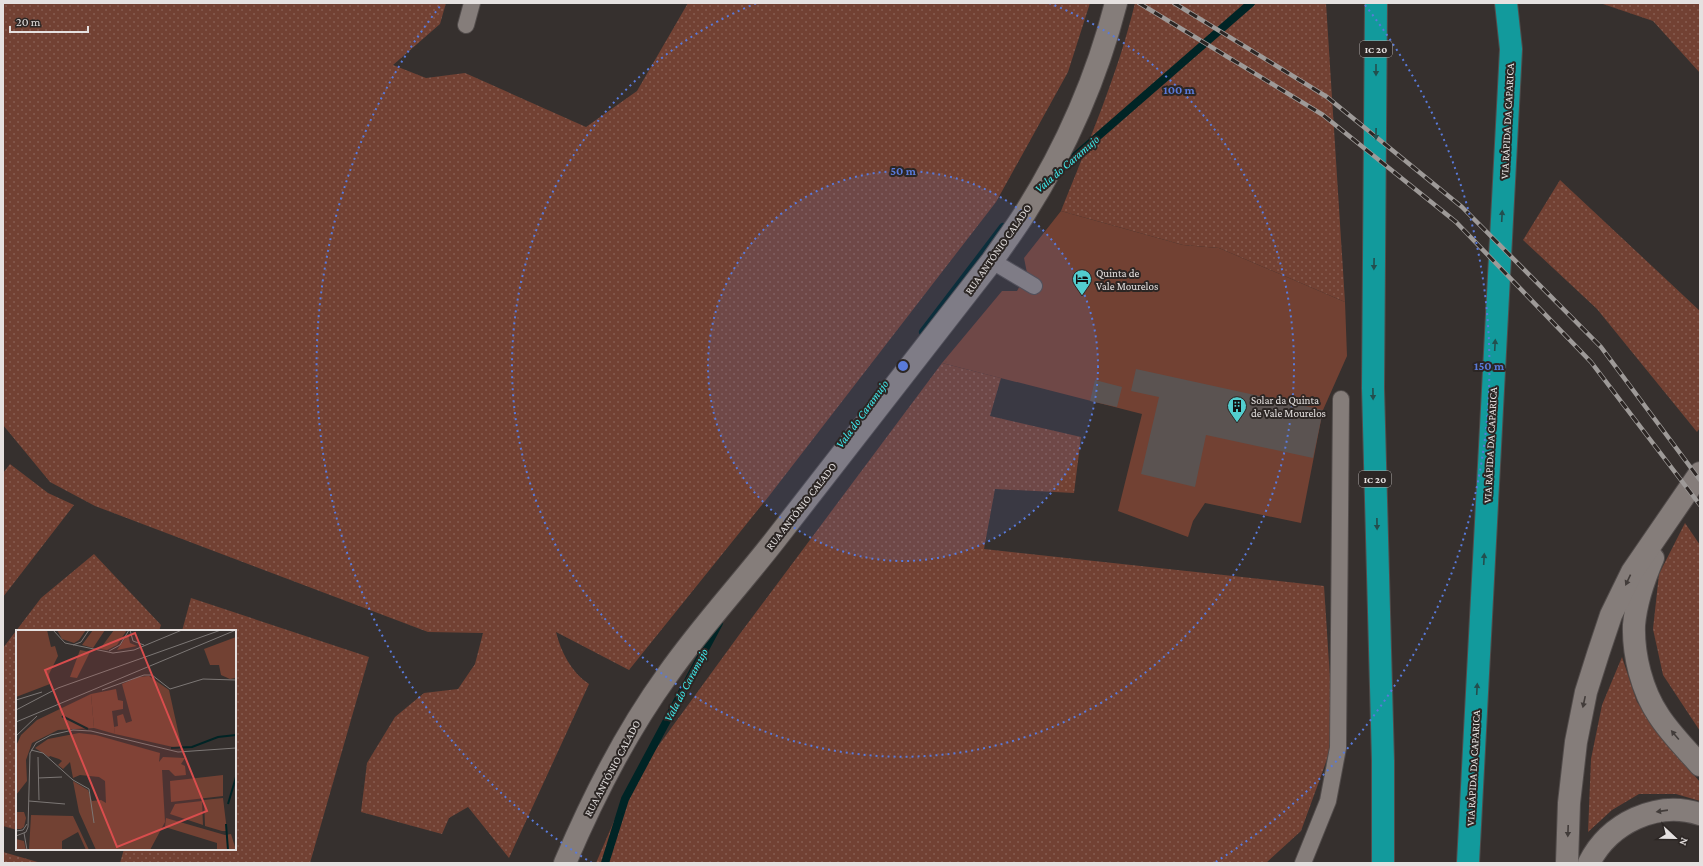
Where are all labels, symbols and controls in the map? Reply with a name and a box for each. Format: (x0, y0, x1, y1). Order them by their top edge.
scale bar (10, 8, 88, 34)
text: 20 m (16, 15, 41, 29)
road number: IC 20 (1360, 41, 1392, 57)
street label: VIA RÁPIDA DA CAPARICA (1498, 62, 1516, 179)
one-way arrow (1373, 64, 1379, 77)
text: 100 m (1163, 83, 1196, 97)
one-way arrow (1373, 128, 1379, 141)
water label: Vala do Caramujo (1032, 132, 1102, 196)
text: 50 m (890, 164, 917, 178)
street label: RUA ANTÓNIO CALADO (962, 202, 1034, 296)
one-way arrow (1499, 210, 1506, 222)
one-way arrow (1371, 258, 1378, 270)
place label: Quinta de Vale Mourelos (1096, 267, 1158, 292)
hotel icon: Quinta de Vale Mourelos (1071, 268, 1093, 296)
one-way arrow (1492, 339, 1499, 351)
centre of rings (896, 359, 910, 373)
text: 150 m (1474, 359, 1505, 373)
water label: Vala do Caramujo (833, 377, 891, 451)
street label: VIA RÁPIDA DA CAPARICA (1481, 386, 1499, 503)
one-way arrow (1370, 388, 1376, 401)
place label: Solar da Quinta de Vale Mourelos (1251, 394, 1326, 419)
building icon: Solar da Quinta de Vale Mourelos (1226, 395, 1248, 423)
street label: RUA ANTÓNIO CALADO (763, 460, 839, 552)
road number: IC 20 (1359, 471, 1391, 487)
one-way arrow (1373, 518, 1380, 530)
one-way arrow (1481, 552, 1487, 565)
one-way arrow (1625, 574, 1631, 586)
inset map (16, 630, 236, 850)
water label: Vala do Caramujo (661, 646, 711, 724)
one-way arrow (1474, 683, 1481, 695)
one-way arrow (1581, 696, 1587, 708)
street label: VIA RÁPIDA DA CAPARICA (1464, 709, 1482, 826)
street label: RUA ANTÓNIO CALADO (582, 718, 642, 818)
one-way arrow (1670, 730, 1679, 741)
one-way arrow (1656, 808, 1668, 814)
north arrow (1655, 818, 1695, 858)
one-way arrow (1565, 825, 1571, 838)
text: N (1677, 836, 1691, 848)

